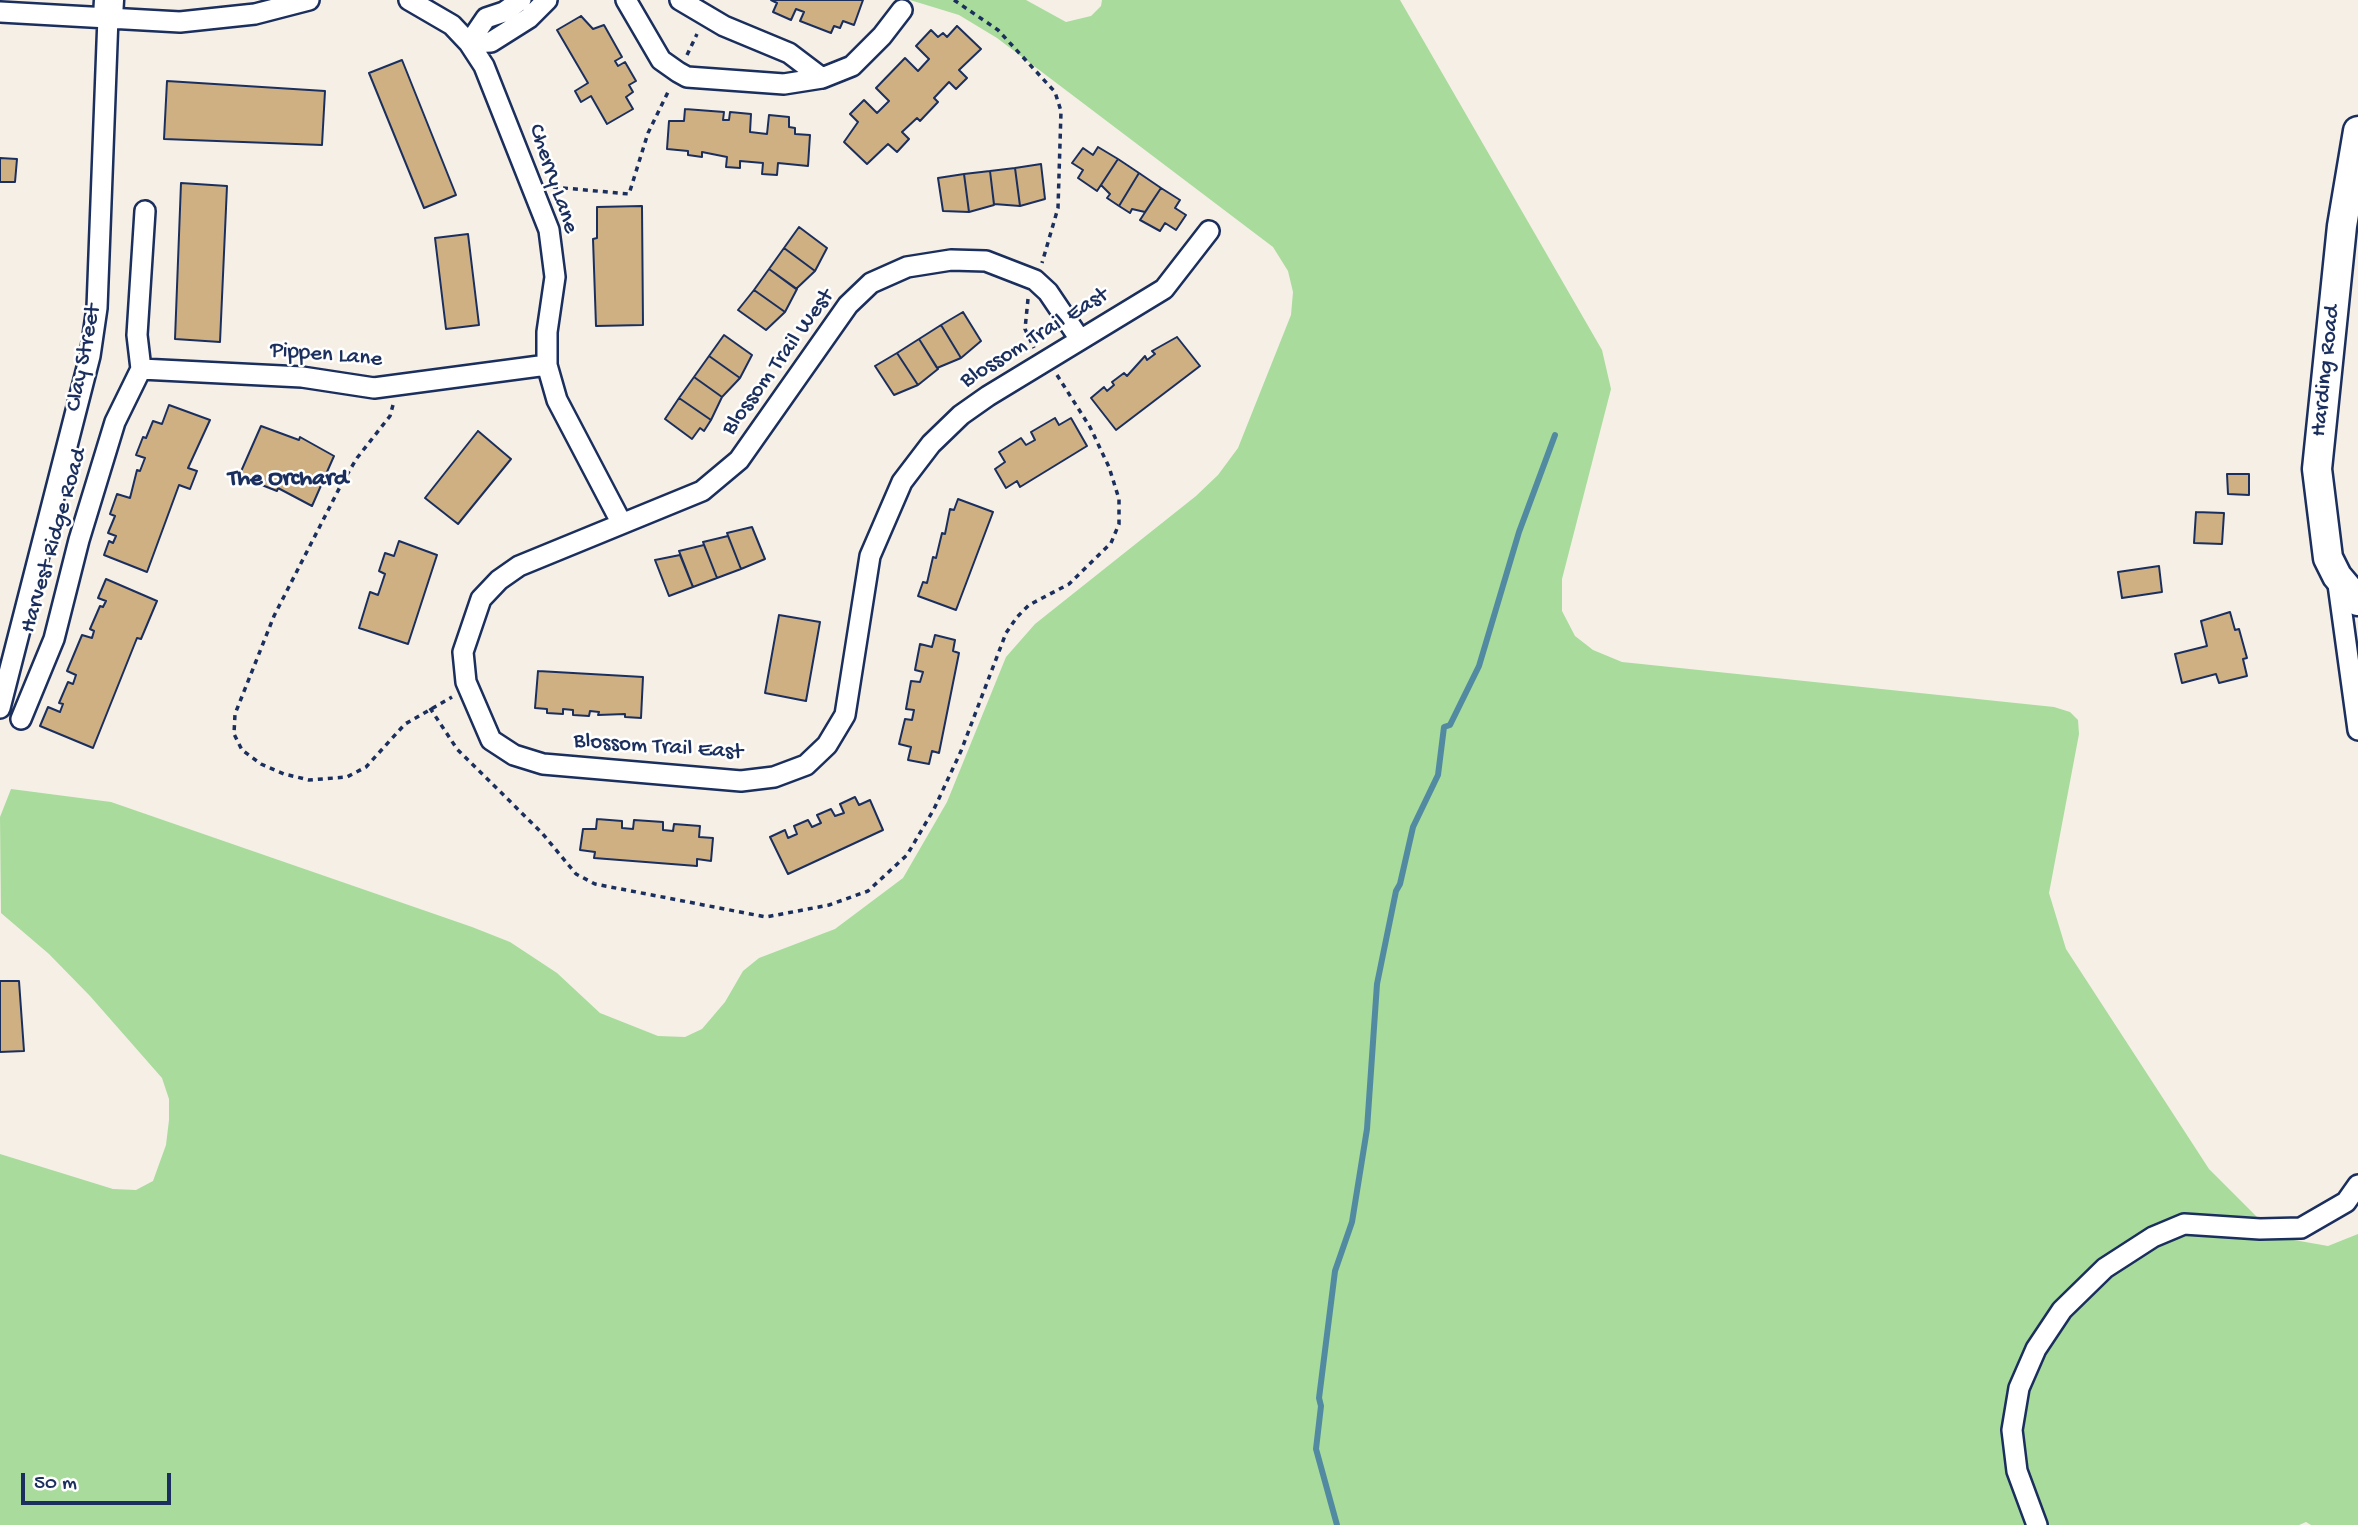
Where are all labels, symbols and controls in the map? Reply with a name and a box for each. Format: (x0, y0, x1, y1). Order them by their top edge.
street label: Cherry Lane (520, 121, 584, 237)
street label: Blossom Trail East (956, 282, 1114, 396)
street label: Blossom Trail West (717, 285, 841, 441)
street label: Clay Street (61, 302, 109, 414)
street label: Harding Road (2306, 304, 2348, 438)
street label: Pippen Lane (269, 337, 383, 375)
street label: Harvest Ridge Road (15, 446, 95, 636)
district label: The Orchard (228, 466, 348, 494)
street label: Blossom Trail East (572, 728, 744, 768)
scale bar (24, 1458, 175, 1502)
text: 50 m (34, 1472, 77, 1497)

